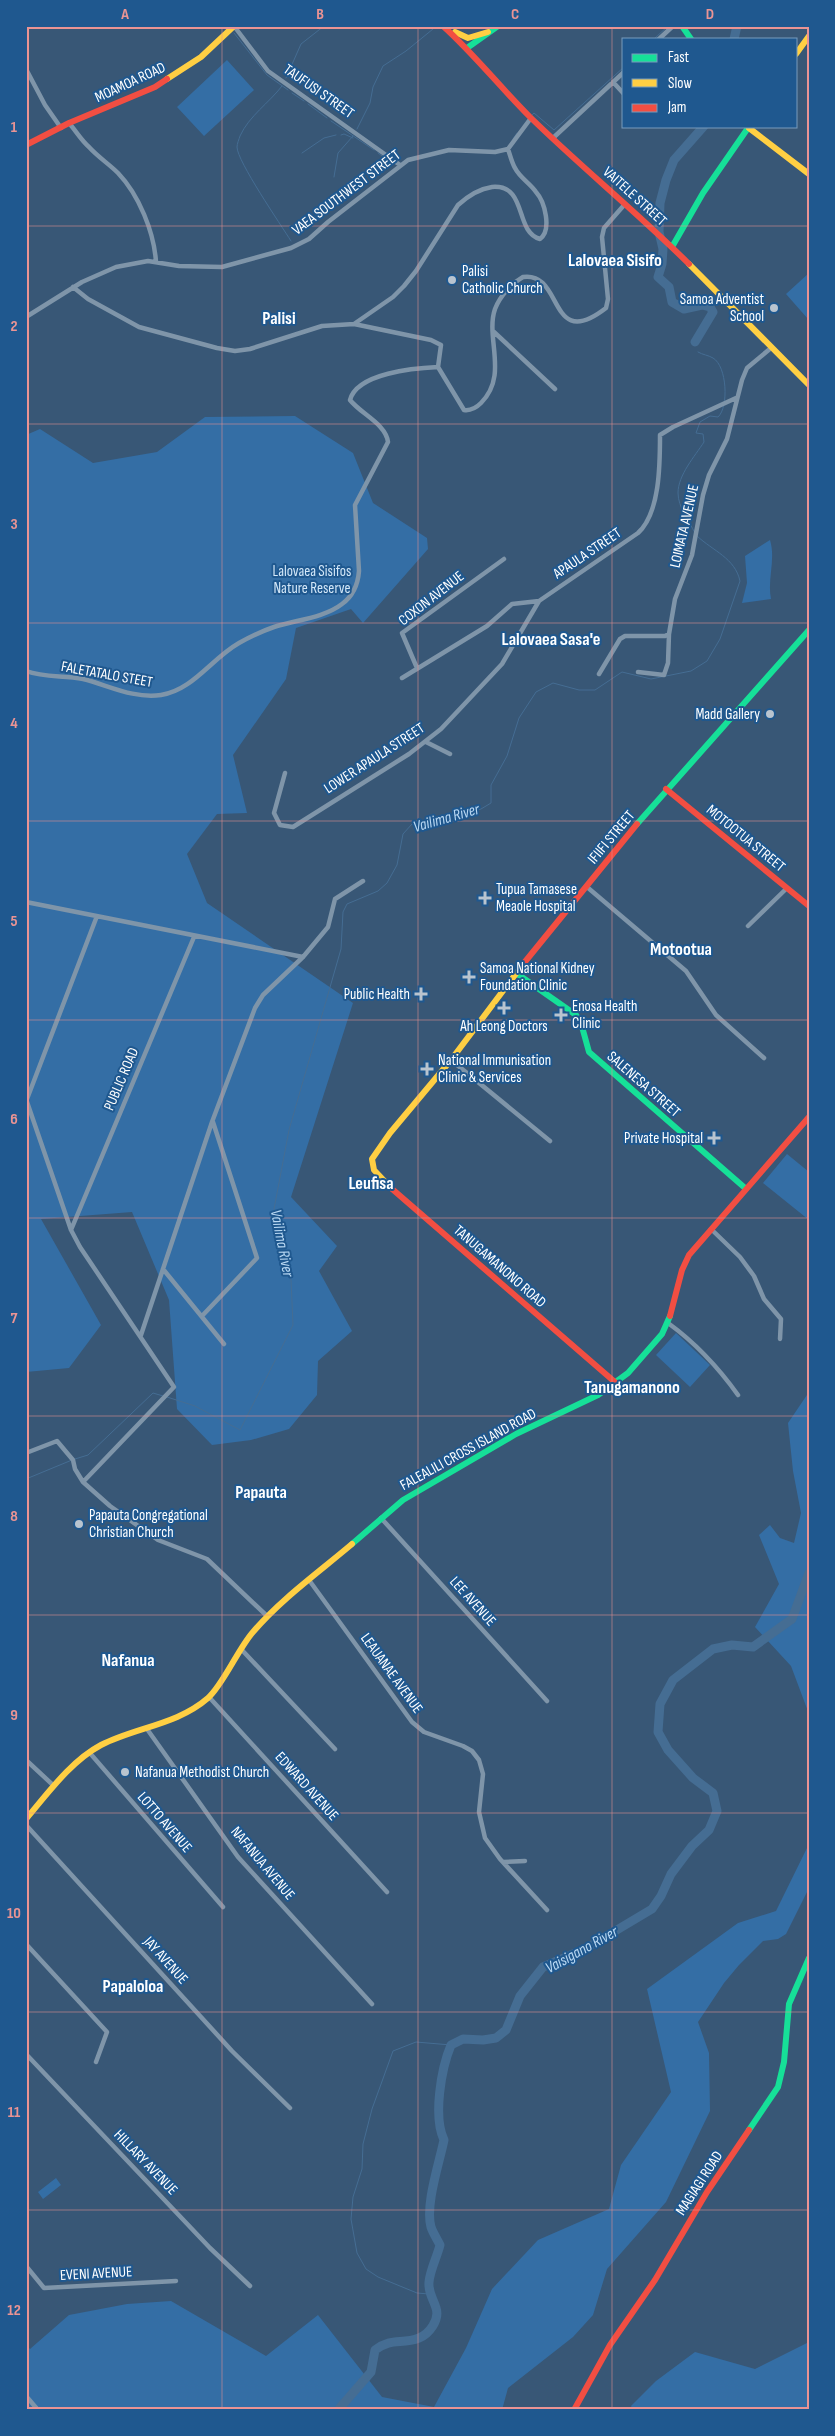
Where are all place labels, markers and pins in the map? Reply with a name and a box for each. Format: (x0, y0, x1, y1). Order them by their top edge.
place label: Palisi Catholic Church (462, 262, 543, 298)
marker: Palisi Catholic Church (446, 274, 458, 286)
place label: Samoa Adventist School (680, 290, 764, 326)
marker: Samoa Adventist School (768, 302, 780, 314)
place label: Madd Gallery (695, 705, 760, 724)
marker: Madd Gallery (764, 708, 776, 720)
place label: Tupua Tamasese Meaole Hospital (496, 880, 577, 916)
marker: Tupua Tamasese Meaole Hospital (478, 891, 492, 905)
place label: Samoa National Kidney Foundation Clinic (480, 959, 595, 995)
marker: Samoa National Kidney Foundation Clinic (462, 970, 476, 984)
place label: Public Health (344, 985, 410, 1004)
marker: Public Health (414, 987, 428, 1001)
place label: Enosa Health Clinic (572, 997, 638, 1033)
marker: Ah Leong Doctors (497, 1001, 511, 1015)
marker: Enosa Health Clinic (554, 1008, 568, 1022)
place label: Ah Leong Doctors (459, 1017, 548, 1036)
place label: National Immunisation Clinic & Services (438, 1051, 551, 1087)
marker: National Immunisation Clinic & Services (420, 1062, 434, 1076)
place label: Private Hospital (624, 1129, 703, 1148)
marker: Private Hospital (707, 1131, 721, 1145)
place label: Papauta Congregational Christian Church (89, 1506, 208, 1542)
marker: Papauta Congregational Christian Church (73, 1518, 85, 1530)
place label: Nafanua Methodist Church (135, 1763, 269, 1782)
marker: Nafanua Methodist Church (119, 1766, 131, 1778)

